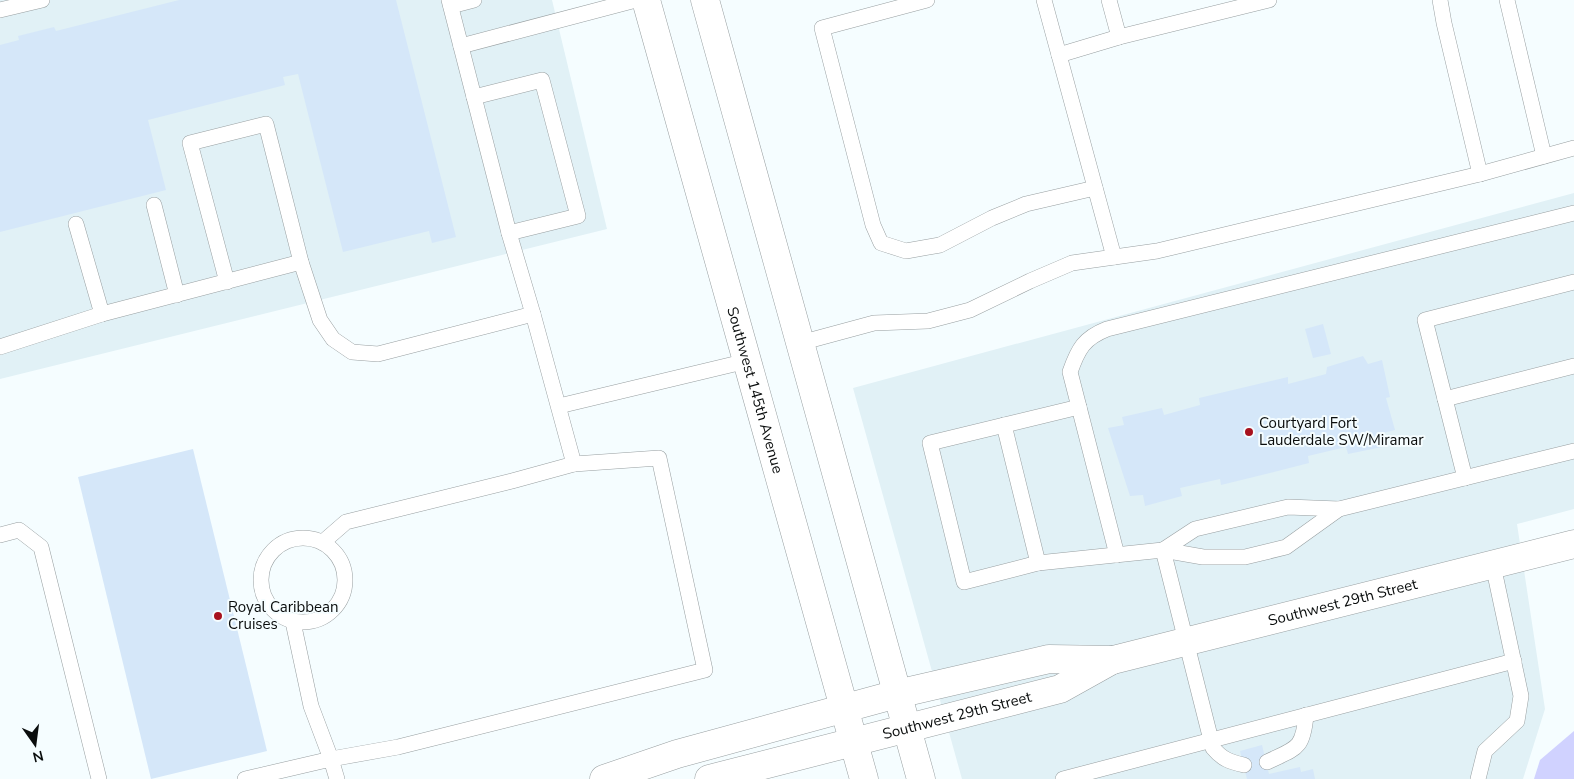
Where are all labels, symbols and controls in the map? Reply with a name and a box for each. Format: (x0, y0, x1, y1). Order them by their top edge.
street label: Southwest 145th Avenue (722, 304, 788, 476)
place label: Courtyard Fort Lauderdale SW/Miramar (1259, 413, 1424, 450)
marker: Courtyard Fort Lauderdale SW/Miramar (1243, 426, 1255, 438)
street label: Southwest 29th Street (1266, 574, 1420, 631)
place label: Royal Caribbean Cruises (228, 597, 339, 634)
marker: Royal Caribbean Cruises (212, 610, 224, 622)
street label: Southwest 29th Street (880, 687, 1034, 744)
north arrow (10, 719, 60, 769)
text: N (31, 746, 45, 767)

